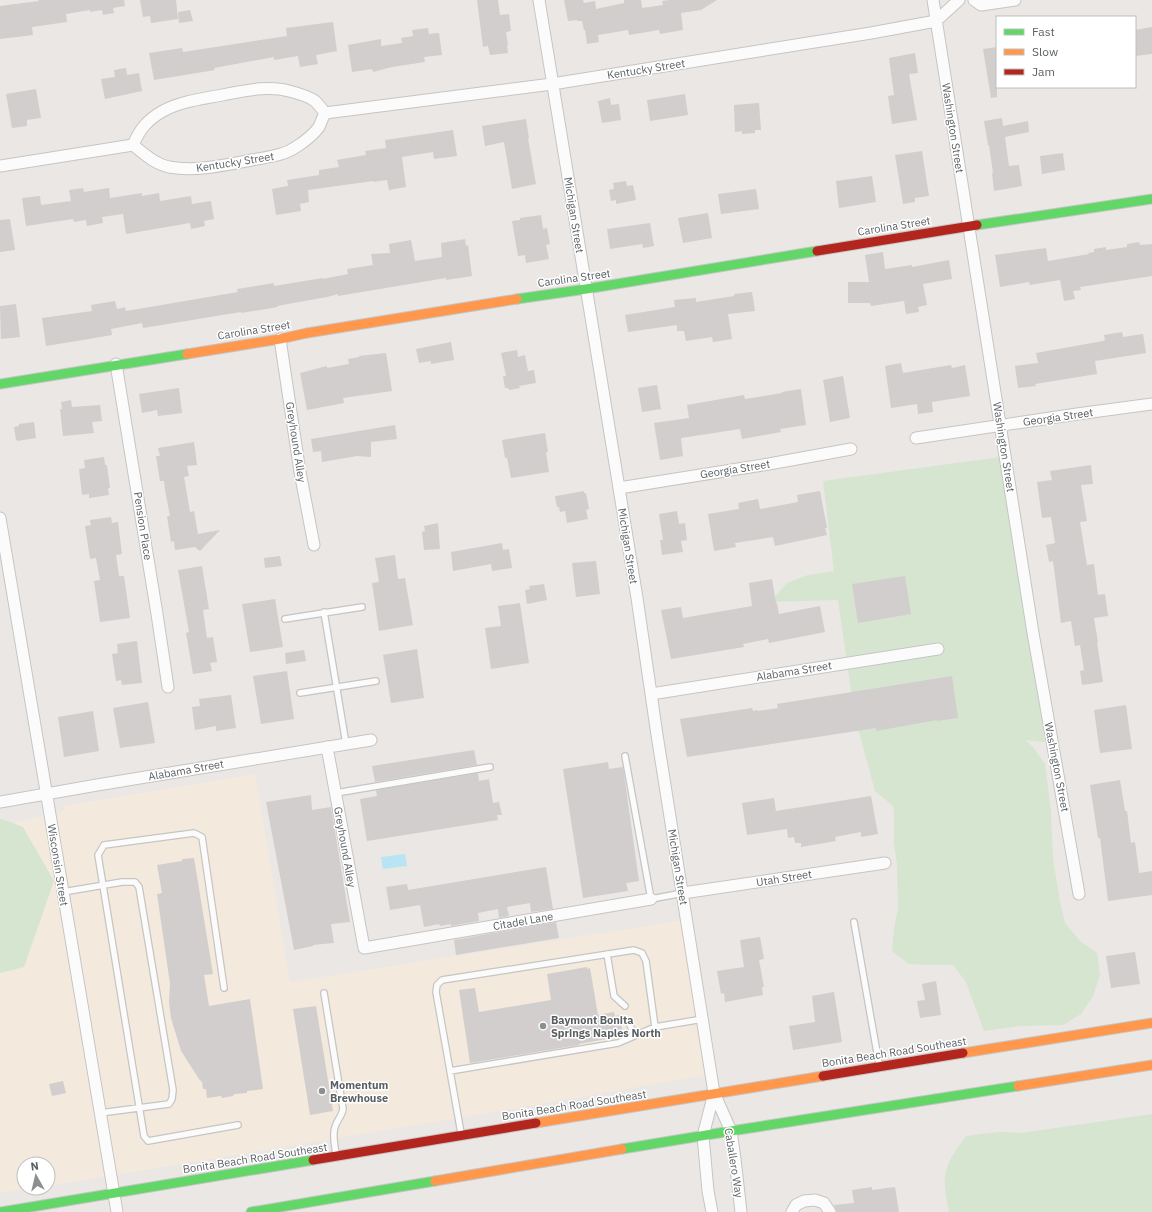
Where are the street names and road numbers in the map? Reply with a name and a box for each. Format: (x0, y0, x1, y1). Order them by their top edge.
street label: Kentucky Street (606, 56, 686, 82)
street label: Washington Street (939, 82, 967, 174)
street label: Kentucky Street (195, 149, 275, 175)
street label: Michigan Street (561, 176, 587, 254)
street label: Carolina Street (857, 213, 932, 239)
street label: Carolina Street (537, 266, 611, 290)
street label: Carolina Street (217, 317, 292, 343)
street label: Greyhound Alley (283, 401, 309, 484)
street label: Washington Street (990, 401, 1018, 493)
street label: Georgia Street (1022, 405, 1094, 429)
street label: Georgia Street (699, 457, 771, 481)
street label: Pension Place (131, 491, 155, 561)
street label: Michigan Street (615, 507, 641, 585)
street label: Alabama Street (755, 658, 833, 684)
street label: Washington Street (1041, 721, 1073, 813)
street label: Alabama Street (147, 756, 225, 784)
street label: Greyhound Alley (331, 806, 359, 889)
street label: Wisconsin Street (45, 823, 71, 907)
street label: Michigan Street (665, 828, 691, 906)
street label: Utah Street (755, 867, 813, 889)
street label: Citadel Lane (492, 909, 554, 933)
street label: Bonita Beach Road Southeast (821, 1034, 967, 1070)
street label: Bonita Beach Road Southeast (501, 1087, 647, 1123)
street label: Caballero Way (722, 1127, 747, 1199)
street label: Bonita Beach Road Southeast (182, 1140, 328, 1176)

